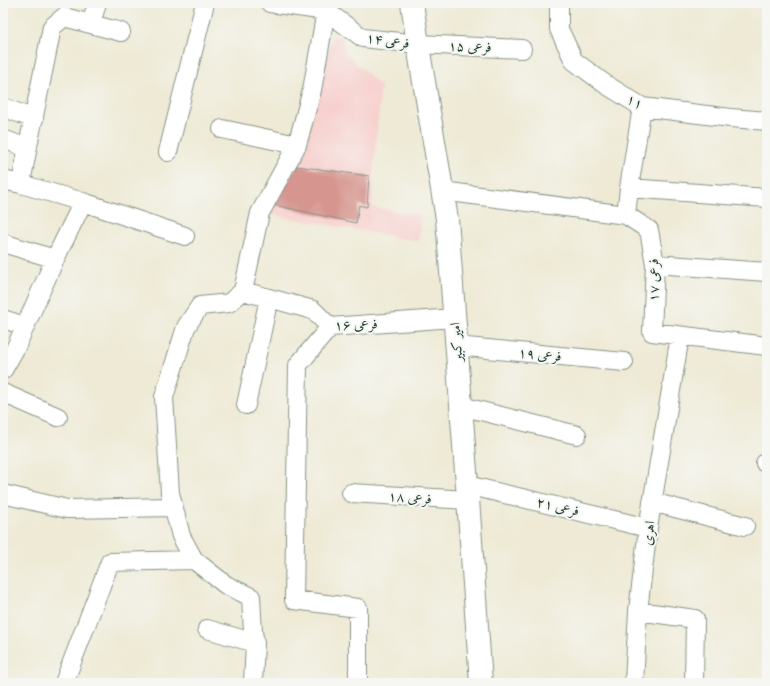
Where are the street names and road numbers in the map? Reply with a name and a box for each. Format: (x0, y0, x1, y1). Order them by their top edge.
street label: فرعی ۱۴ (365, 29, 411, 53)
street label: فرعی ۱۵ (448, 37, 492, 57)
street label: ۱۱ (623, 90, 646, 114)
street label: فرعی ۱۷ (645, 258, 663, 302)
street label: فرعی ۱۶ (334, 315, 378, 335)
street label: امیر کبیر (447, 322, 467, 364)
street label: فرعی ۱۹ (518, 344, 562, 366)
street label: فرعی ۱۸ (388, 488, 432, 508)
street label: فرعی ۲۱ (535, 493, 581, 521)
street label: اهری (638, 520, 660, 547)

